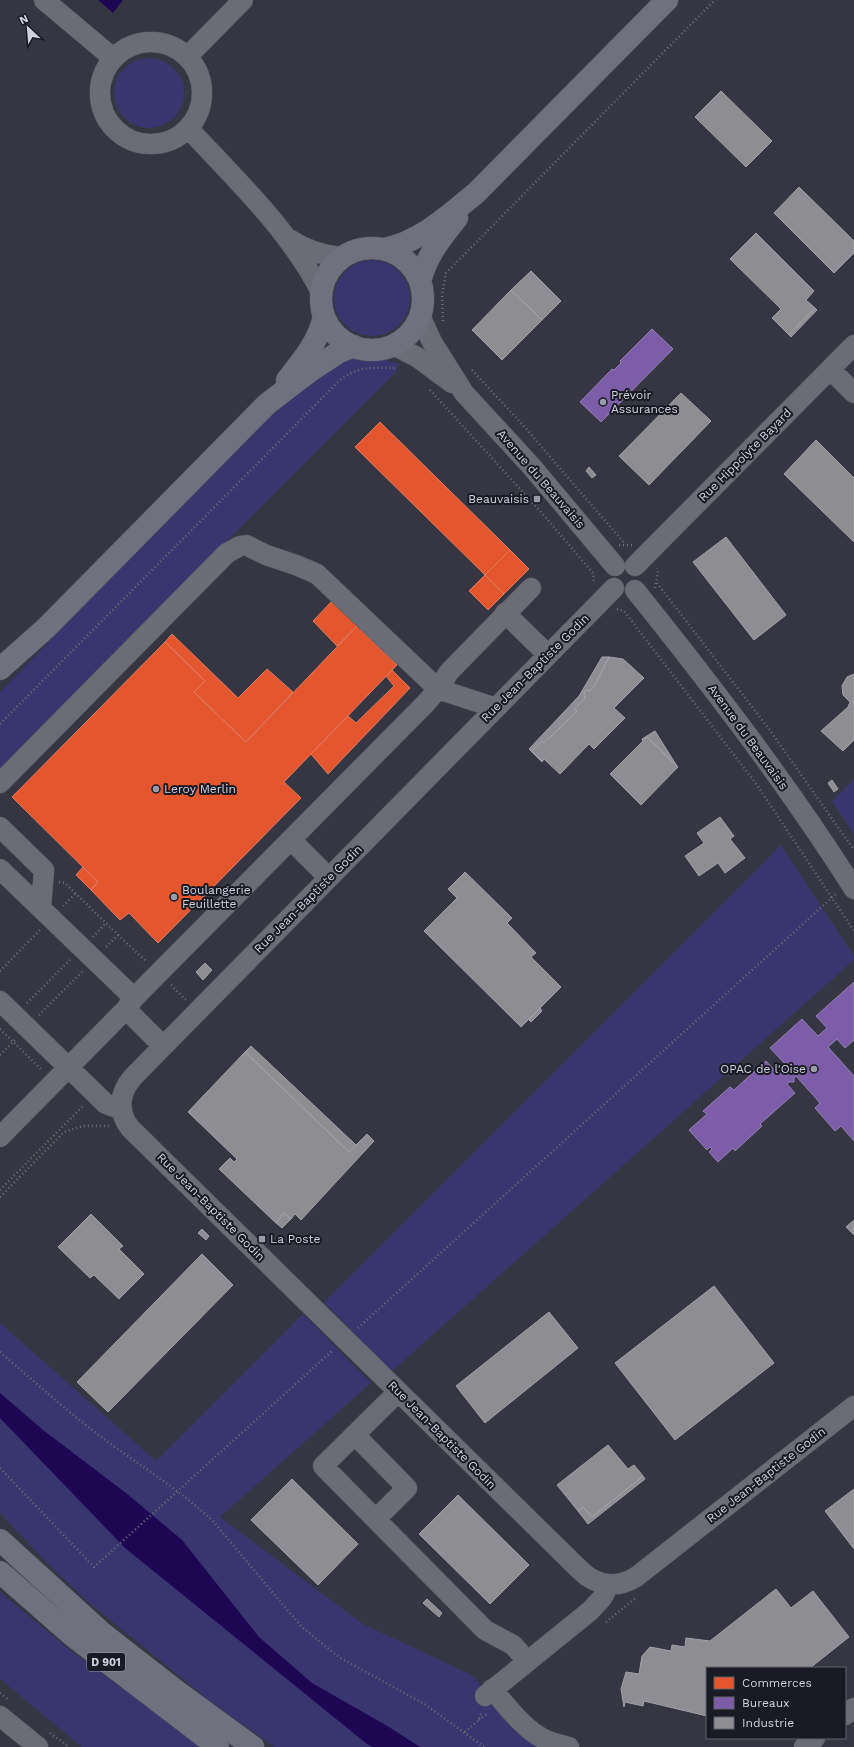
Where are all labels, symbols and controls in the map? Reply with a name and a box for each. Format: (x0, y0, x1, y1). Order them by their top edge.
north arrow (8, 8, 48, 48)
text: N (17, 12, 30, 27)
place label: Prévoir Assurances (611, 388, 678, 416)
marker: Prévoir Assurances (598, 397, 608, 407)
street label: Rue Hippolyte Bayard (696, 406, 794, 504)
street label: Avenue du Beauvaisis (494, 427, 588, 531)
place label: Beauvaisis (468, 492, 529, 506)
marker: Beauvaisis (532, 494, 542, 504)
street label: Rue Jean-Baptiste Godin (478, 611, 592, 725)
street label: Avenue du Beauvaisis (705, 682, 791, 792)
place label: Leroy Merlin (164, 782, 236, 796)
marker: Leroy Merlin (151, 784, 161, 794)
street label: Rue Jean-Baptiste Godin (251, 842, 365, 956)
place label: Boulangerie Feuillette (182, 883, 251, 911)
marker: Boulangerie Feuillette (169, 892, 179, 902)
place label: OPAC de l'Oise (720, 1062, 806, 1076)
marker: OPAC de l'Oise (809, 1064, 819, 1074)
street label: Rue Jean-Baptiste Godin (154, 1150, 268, 1264)
place label: La Poste (270, 1232, 321, 1246)
marker: La Poste (257, 1234, 267, 1244)
street label: Rue Jean-Baptiste Godin (385, 1378, 499, 1492)
street label: Rue Jean-Baptiste Godin (704, 1424, 828, 1526)
road number: D 901 (87, 1653, 125, 1671)
legend (706, 1667, 846, 1739)
text: Commerces (742, 1676, 812, 1690)
text: Bureaux (742, 1696, 789, 1710)
text: Industrie (742, 1716, 794, 1730)

